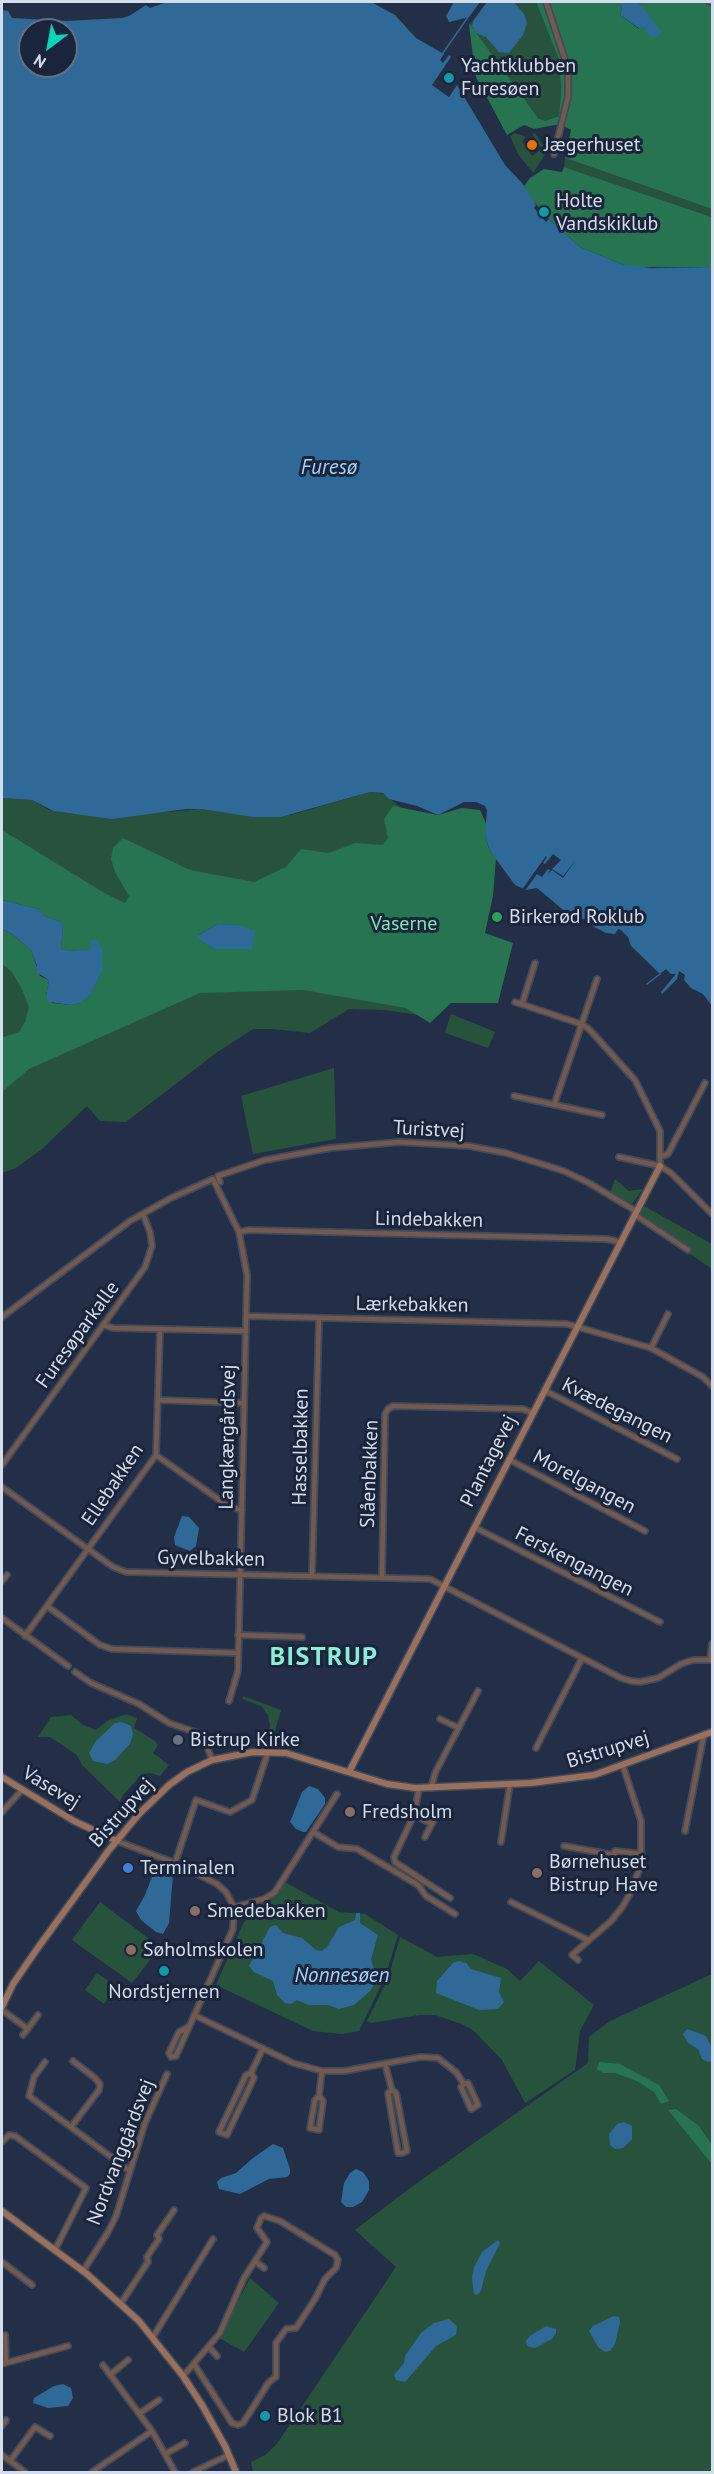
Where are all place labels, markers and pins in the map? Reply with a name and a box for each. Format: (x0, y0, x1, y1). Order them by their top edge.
place label: Yachtklubben Furesøen (461, 54, 576, 101)
marker: Yachtklubben Furesøen (442, 71, 456, 85)
place label: Jægerhuset (544, 133, 641, 157)
marker: Jægerhuset (525, 138, 539, 152)
place label: Holte Vandskiklub (556, 189, 658, 236)
marker: Holte Vandskiklub (537, 205, 551, 219)
place label: Birkerød Roklub (509, 905, 645, 929)
marker: Birkerød Roklub (490, 910, 504, 924)
place label: Bistrup Kirke (190, 1728, 300, 1752)
marker: Bistrup Kirke (171, 1733, 185, 1747)
place label: Fredsholm (362, 1800, 452, 1824)
marker: Fredsholm (343, 1805, 357, 1819)
place label: Børnehuset Bistrup Have (549, 1850, 658, 1897)
place label: Terminalen (140, 1856, 235, 1880)
marker: Terminalen (121, 1861, 135, 1875)
marker: Børnehuset Bistrup Have (530, 1866, 544, 1880)
place label: Smedebakken (207, 1899, 326, 1923)
marker: Smedebakken (188, 1904, 202, 1918)
place label: Søholmskolen (143, 1938, 263, 1962)
marker: Søholmskolen (124, 1943, 138, 1957)
marker: Nordstjernen (157, 1964, 171, 1978)
place label: Nordstjernen (108, 1980, 220, 2004)
place label: Blok B1 (277, 2404, 343, 2428)
marker: Blok B1 (258, 2409, 272, 2423)

